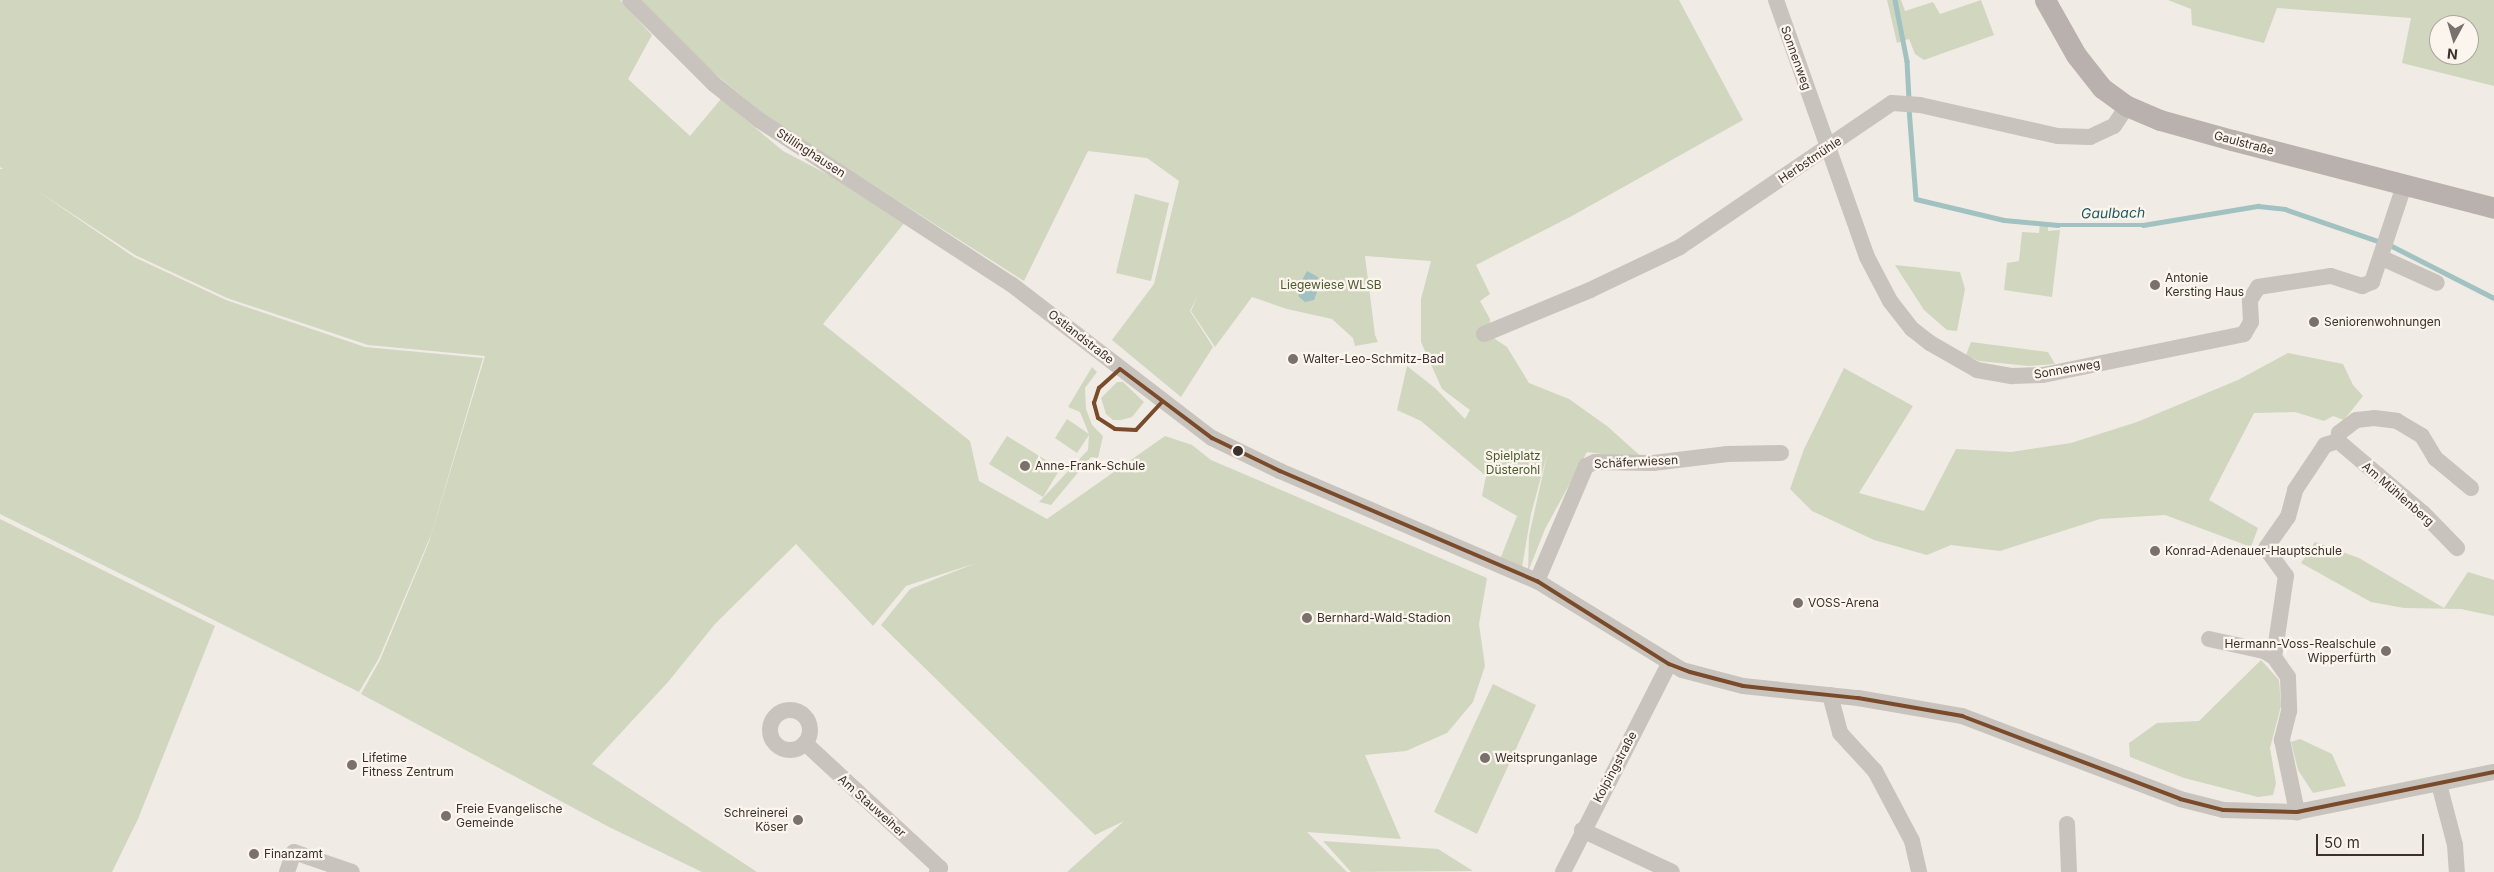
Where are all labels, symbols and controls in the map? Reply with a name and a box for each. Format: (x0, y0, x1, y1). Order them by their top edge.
north arrow (2429, 15, 2479, 65)
street label: Sonnenweg (1778, 24, 1814, 92)
text: N (2446, 45, 2459, 63)
street label: Stillinghausen (774, 125, 848, 181)
street label: Gaulstraße (2212, 128, 2276, 158)
street label: Herbstmühle (1776, 134, 1844, 186)
water label: Gaulbach (2081, 204, 2145, 222)
place label: Antonie Kersting Haus (2165, 271, 2244, 299)
park label: Liegewiese WLSB (1280, 278, 1382, 292)
marker: Antonie Kersting Haus (2149, 279, 2161, 291)
street label: Ostlandstraße (1045, 307, 1117, 367)
place label: Seniorenwohnungen (2324, 315, 2441, 329)
marker: Seniorenwohnungen (2308, 316, 2320, 328)
place label: Walter-Leo-Schmitz-Bad (1303, 352, 1444, 366)
marker: Walter-Leo-Schmitz-Bad (1287, 353, 1299, 365)
street label: Sonnenweg (2033, 356, 2101, 382)
unlabelled marker (1233, 446, 1243, 456)
park label: Spielplatz Düsterohl (1485, 449, 1541, 477)
street label: Schäferwiesen (1594, 453, 1678, 471)
place label: Anne-Frank-Schule (1035, 459, 1145, 473)
street label: Am Mühlenberg (2359, 459, 2437, 529)
marker: Anne-Frank-Schule (1019, 460, 1031, 472)
place label: Konrad-Adenauer-Hauptschule (2165, 544, 2342, 558)
marker: Konrad-Adenauer-Hauptschule (2149, 545, 2161, 557)
place label: VOSS-Arena (1808, 596, 1879, 610)
marker: VOSS-Arena (1792, 597, 1804, 609)
place label: Bernhard-Wald-Stadion (1317, 611, 1451, 625)
marker: Bernhard-Wald-Stadion (1301, 612, 1313, 624)
place label: Hermann-Voss-Realschule Wipperfürth (2224, 637, 2376, 665)
marker: Hermann-Voss-Realschule Wipperfürth (2380, 645, 2392, 657)
street label: Kolpingstraße (1590, 729, 1640, 805)
place label: Lifetime Fitness Zentrum (362, 751, 454, 779)
place label: Weitsprunganlage (1495, 751, 1597, 765)
marker: Weitsprunganlage (1479, 752, 1491, 764)
marker: Lifetime Fitness Zentrum (346, 759, 358, 771)
street label: Am Stauweiher (835, 772, 909, 840)
place label: Freie Evangelische Gemeinde (456, 802, 562, 830)
place label: Schreinerei Köser (724, 806, 788, 834)
marker: Freie Evangelische Gemeinde (440, 810, 452, 822)
marker: Schreinerei Köser (792, 814, 804, 826)
scale bar (2319, 824, 2426, 856)
text: 50 m (2324, 833, 2360, 852)
place label: Finanzamt (264, 847, 323, 861)
marker: Finanzamt (248, 848, 260, 860)

